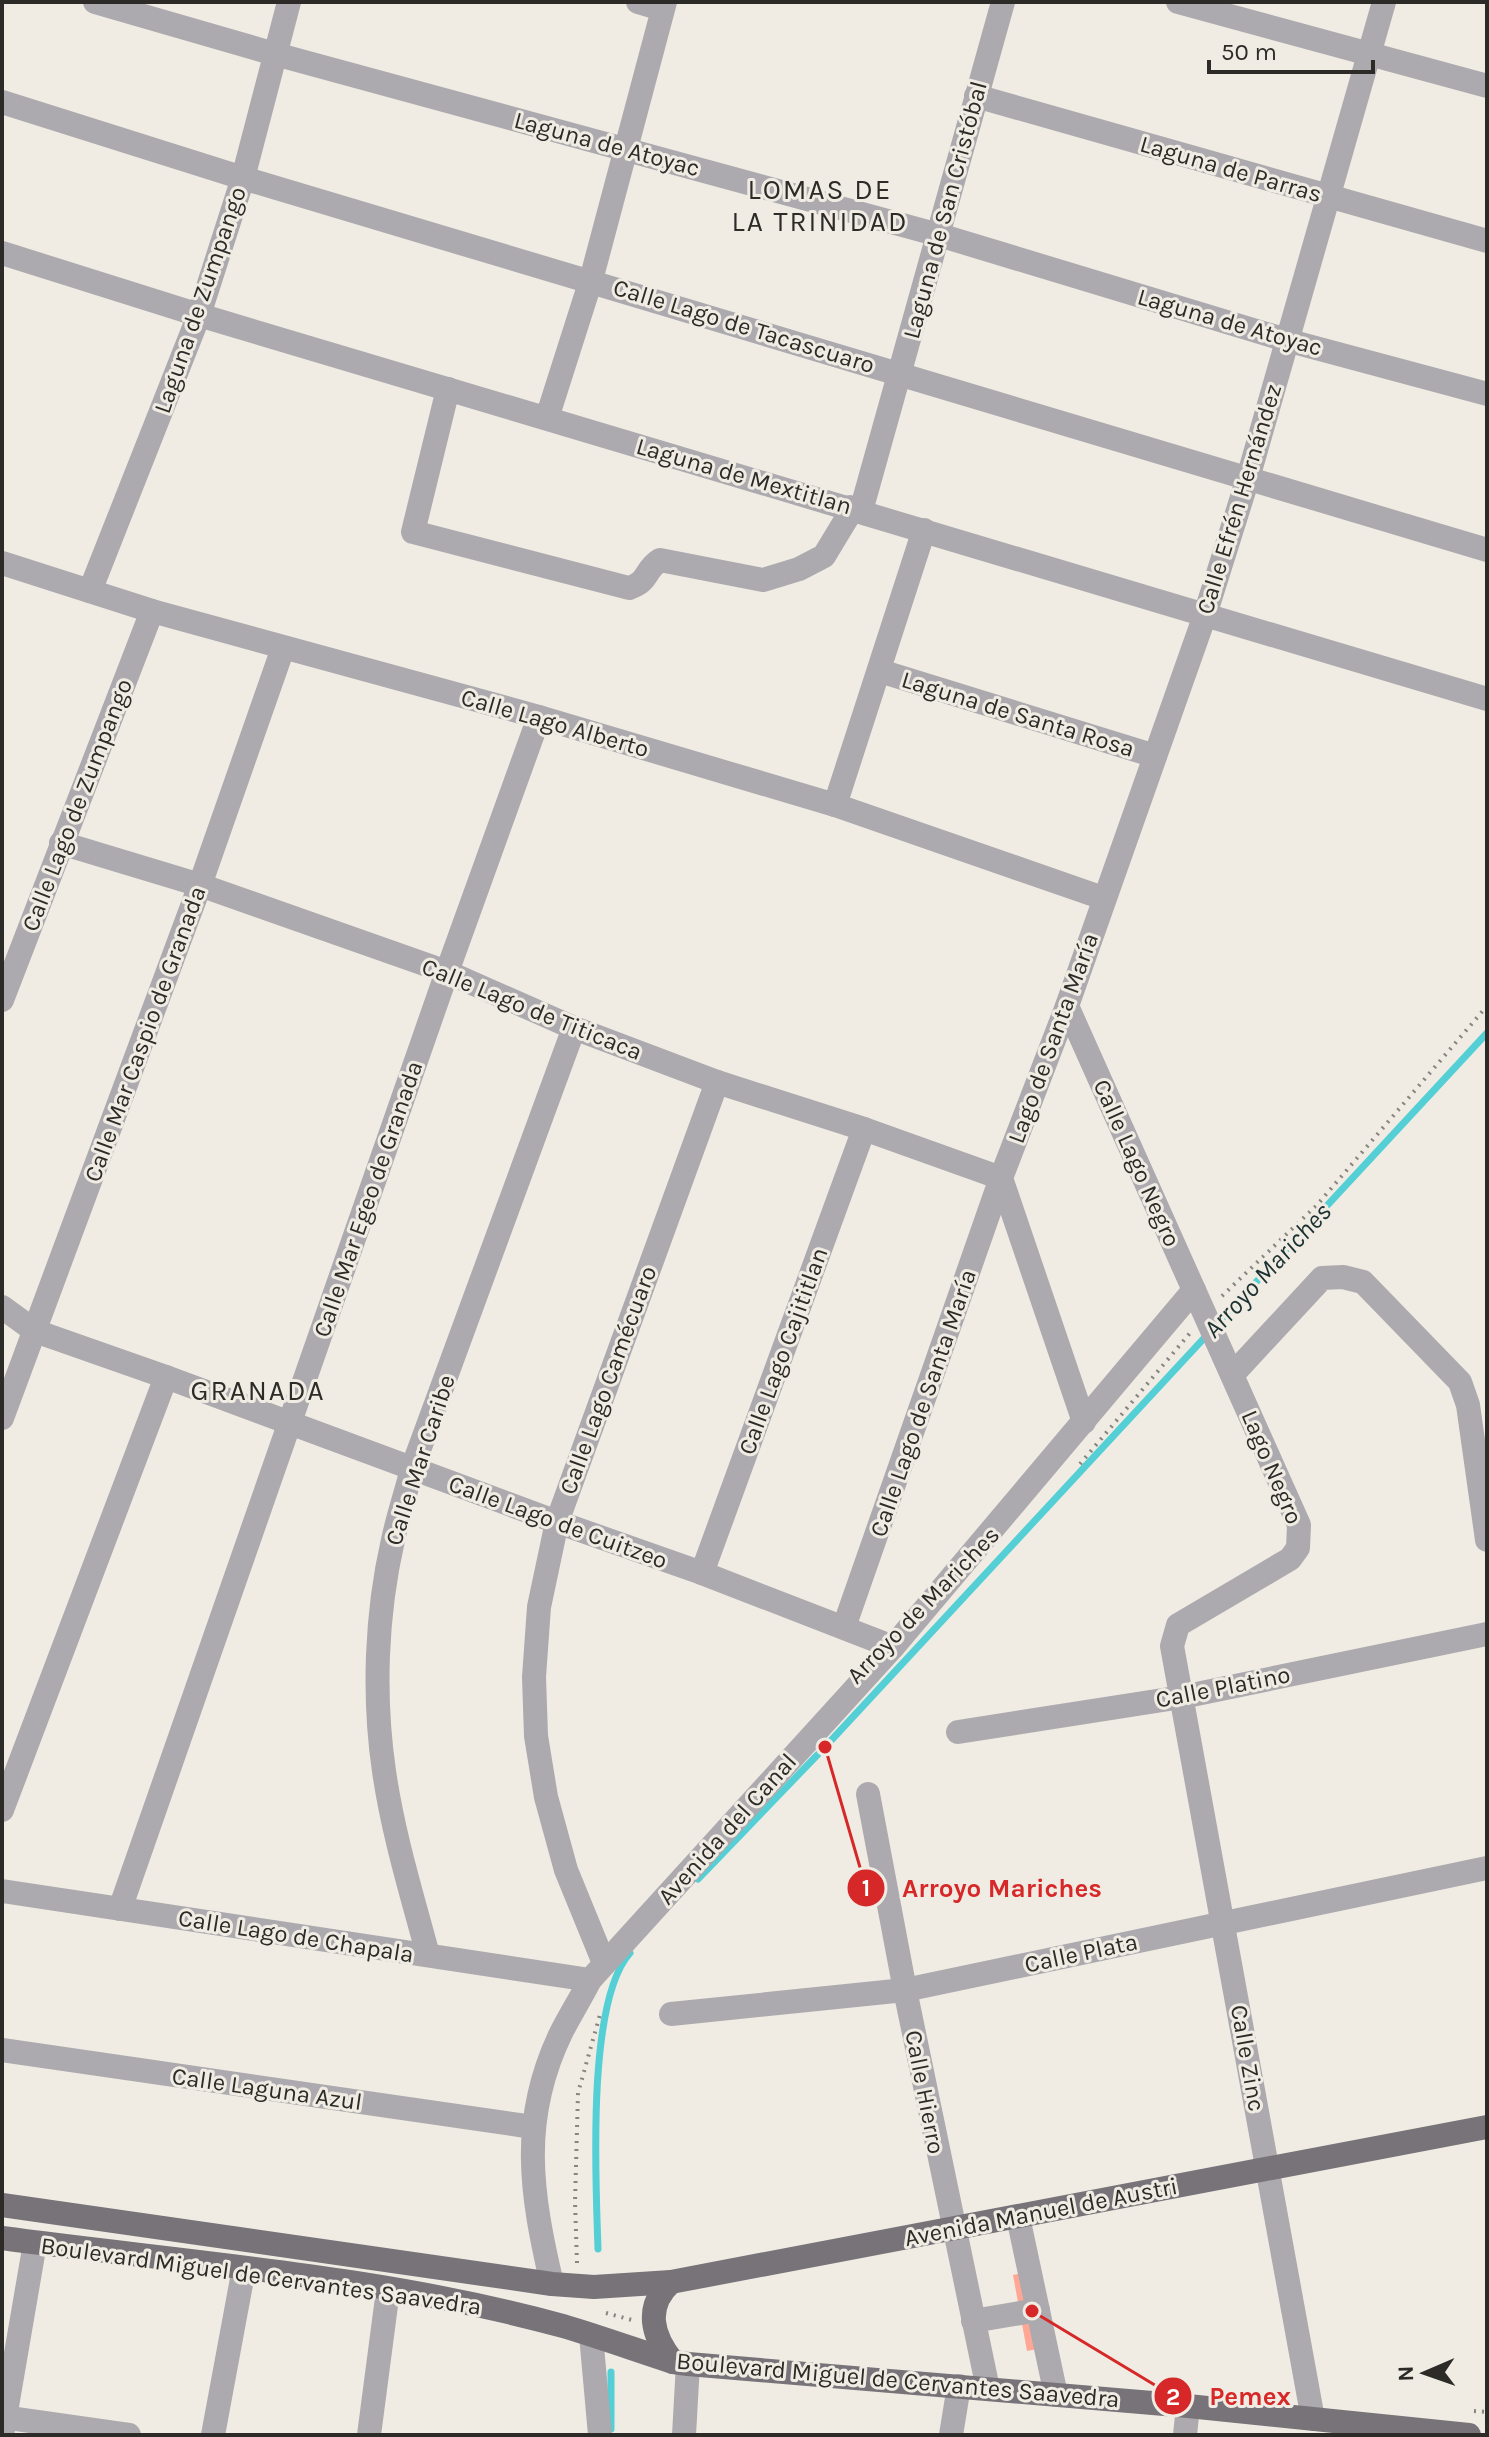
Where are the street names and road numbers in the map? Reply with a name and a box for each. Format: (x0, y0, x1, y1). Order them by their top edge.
street label: Laguna de San Cristóbal (897, 78, 993, 342)
street label: Laguna de Atoyac (511, 106, 703, 182)
street label: Laguna de Parras (1137, 130, 1325, 208)
street label: Laguna de Zumpango (148, 183, 252, 417)
street label: Calle Lago de Tacascuaro (610, 273, 878, 379)
street label: Laguna de Atoyac (1134, 282, 1326, 362)
street label: Calle Efrén Hernández (1191, 380, 1287, 618)
street label: Laguna de Mextitlan (633, 432, 855, 520)
street label: Laguna de Santa Rosa (898, 665, 1138, 763)
street label: Calle Lago de Zumpango (16, 675, 138, 935)
street label: Calle Lago Alberto (458, 683, 652, 763)
street label: Calle Mar Caspio de Granada (78, 882, 212, 1186)
street label: Lago de Santa María (1002, 929, 1104, 1147)
street label: Calle Lago de Titicaca (418, 952, 646, 1066)
street label: Calle Mar Egeo de Granada (308, 1057, 428, 1341)
street label: Calle Lago Negro (1088, 1075, 1186, 1251)
street label: Calle Lago Cajititlan (732, 1244, 834, 1458)
street label: Calle Lago Camécuaro (554, 1262, 662, 1498)
street label: Calle Lago de Santa María (864, 1266, 982, 1540)
street label: Calle Mar Caribe (379, 1371, 461, 1549)
street label: Lago Negro (1235, 1406, 1309, 1528)
street label: Calle Lago de Cuitzeo (445, 1469, 671, 1575)
street label: Arroyo de Mariches (841, 1521, 1005, 1689)
street label: Calle Platino (1153, 1660, 1293, 1714)
street label: Avenida del Canal (652, 1748, 802, 1910)
street label: Calle Lago de Chapala (176, 1904, 416, 1968)
street label: Calle Plata (1022, 1927, 1140, 1979)
street label: Calle Zinc (1225, 2003, 1271, 2113)
street label: Calle Hierro (899, 2028, 951, 2156)
street label: Calle Laguna Azul (170, 2062, 364, 2116)
street label: Avenida Manuel de Austri (902, 2172, 1180, 2252)
street label: Boulevard Miguel de Cervantes Saavedra (39, 2231, 483, 2321)
street label: Boulevard Miguel de Cervantes Saavedra (675, 2347, 1121, 2413)

